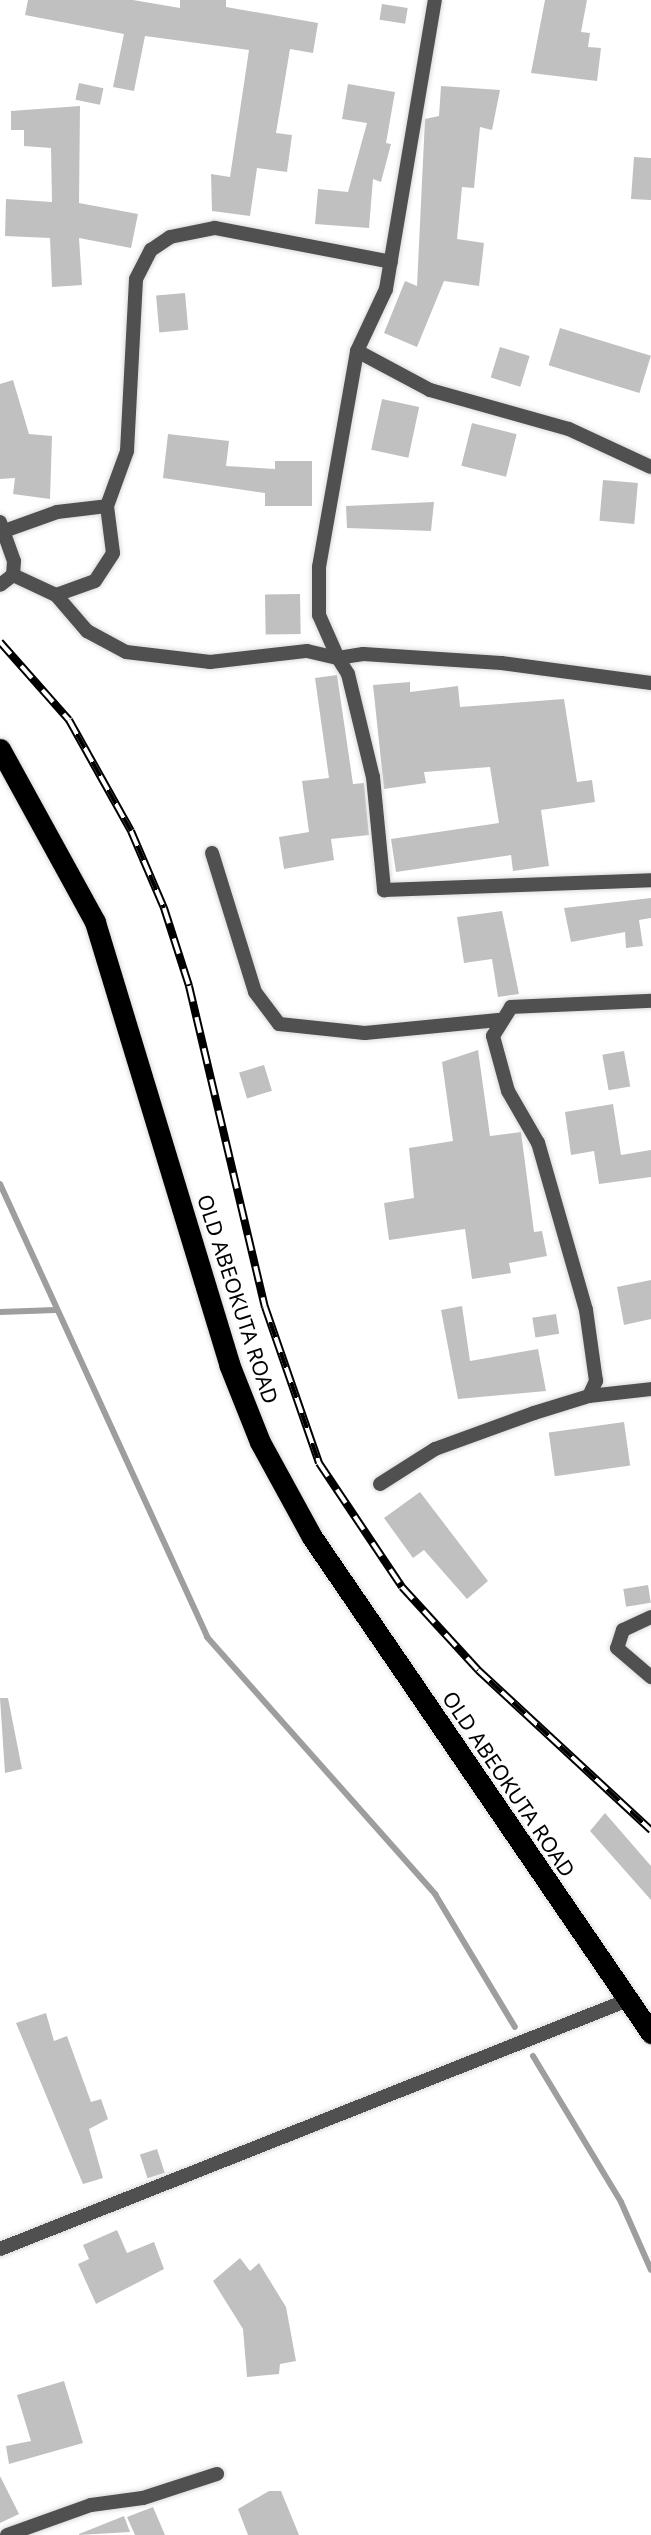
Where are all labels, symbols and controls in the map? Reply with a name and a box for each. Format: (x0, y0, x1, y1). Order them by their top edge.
street label: OLD ABEOKUTA ROAD (192, 1191, 284, 1407)
street label: OLD ABEOKUTA ROAD (437, 1686, 581, 1882)

